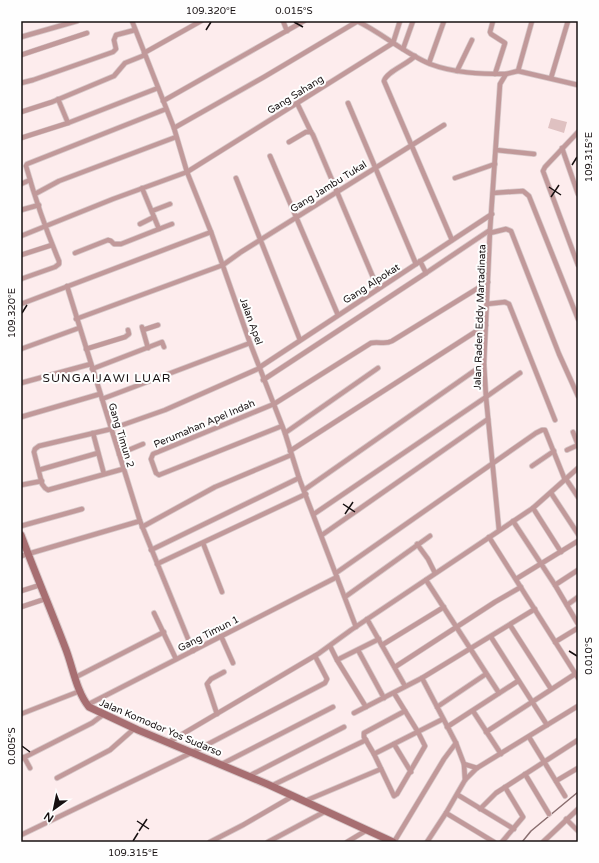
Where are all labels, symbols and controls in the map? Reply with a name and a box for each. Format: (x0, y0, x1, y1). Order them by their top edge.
text: 109.320°E (186, 5, 236, 17)
text: 0.015°S (275, 5, 313, 17)
street label: Gang Sahang (265, 73, 326, 117)
text: 109.315°E (583, 132, 595, 182)
street label: Gang Jambu Tukal (288, 159, 369, 215)
street label: Jalan Raden Eddy Martadinata (471, 244, 489, 390)
street label: Gang Alpokat (341, 261, 402, 307)
text: 109.320°E (6, 288, 18, 338)
street label: Jalan Apel (237, 296, 265, 346)
district label: SUNGAIJAWI LUAR (43, 371, 171, 385)
street label: Perumahan Apel Indah (152, 397, 257, 451)
street label: Gang Timun 2 (106, 402, 137, 469)
street label: Gang Timun 1 (176, 613, 241, 654)
text: 0.010°S (583, 637, 595, 675)
street label: Jalan Komodor Yos Sudarso (98, 697, 224, 759)
text: 0.005°S (6, 727, 18, 765)
north arrow (34, 789, 74, 829)
text: N (42, 809, 56, 825)
text: 109.315°E (108, 847, 158, 859)

